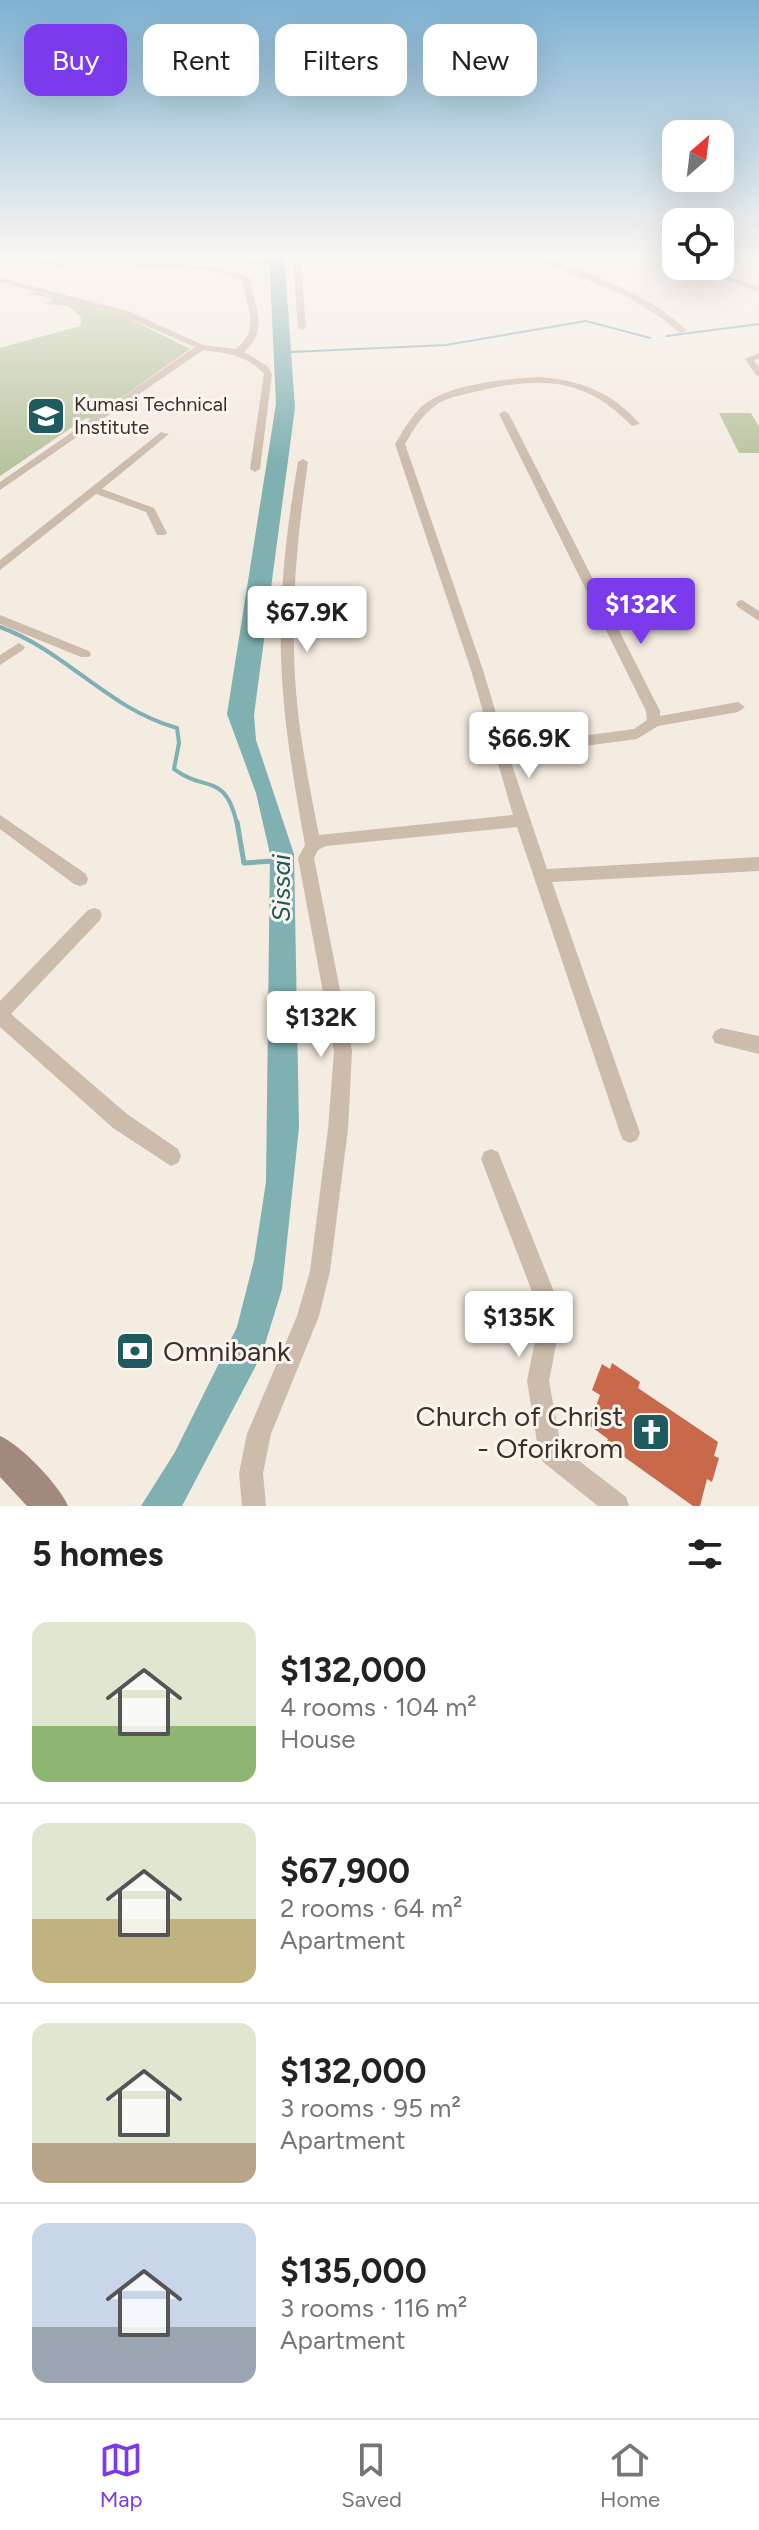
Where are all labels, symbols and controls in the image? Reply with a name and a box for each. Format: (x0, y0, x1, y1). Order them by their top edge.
chip: Buy (24, 24, 127, 96)
chip: Rent (143, 24, 259, 96)
chip: Filters (275, 24, 407, 96)
chip: New (423, 24, 537, 96)
north arrow (662, 120, 734, 192)
map controls (662, 120, 734, 280)
button: locate (662, 208, 734, 280)
place label: Kumasi Technical Institute (74, 392, 227, 439)
school or university icon: Kumasi Technical Institute (25, 395, 67, 437)
pin: $132K (585, 578, 697, 646)
pin: $67.9K (242, 586, 372, 654)
text: $132K (605, 588, 677, 620)
text: $67.9K (266, 596, 348, 628)
pin: $66.9K (464, 712, 594, 780)
text: $66.9K (487, 722, 571, 754)
water label: Sissai (265, 853, 297, 922)
pin: $132K (265, 991, 377, 1059)
text: $132K (285, 1001, 357, 1033)
pin: $135K (463, 1291, 575, 1359)
text: $135K (483, 1301, 555, 1333)
bank icon: Omnibank (114, 1330, 156, 1372)
place label: Omnibank (163, 1334, 291, 1368)
place label: Church of Christ - Oforikrom (416, 1399, 623, 1465)
church icon: Church of Christ - Oforikrom (630, 1411, 672, 1453)
icon: filters (683, 1532, 727, 1576)
text: 5 homes (32, 1534, 163, 1575)
text: $132,000 (280, 1650, 427, 1691)
icon: home (96, 1654, 192, 1750)
text: 4 rooms · 104 m² (280, 1691, 477, 1723)
text: House (280, 1723, 355, 1755)
text: $67,900 (280, 1851, 410, 1892)
icon: home (96, 1855, 192, 1951)
text: 2 rooms · 64 m² (280, 1892, 462, 1924)
text: Apartment (280, 1924, 406, 1956)
text: $132,000 (280, 2051, 427, 2092)
icon: home (96, 2055, 192, 2151)
text: 3 rooms · 95 m² (280, 2092, 461, 2124)
text: Apartment (280, 2124, 406, 2156)
text: $135,000 (280, 2251, 427, 2292)
icon: home (96, 2255, 192, 2351)
text: 3 rooms · 116 m² (280, 2292, 467, 2324)
text: Apartment (280, 2324, 406, 2356)
tab: Map (99, 2438, 143, 2513)
tab: Saved (341, 2438, 402, 2513)
tab: Home (600, 2438, 660, 2513)

